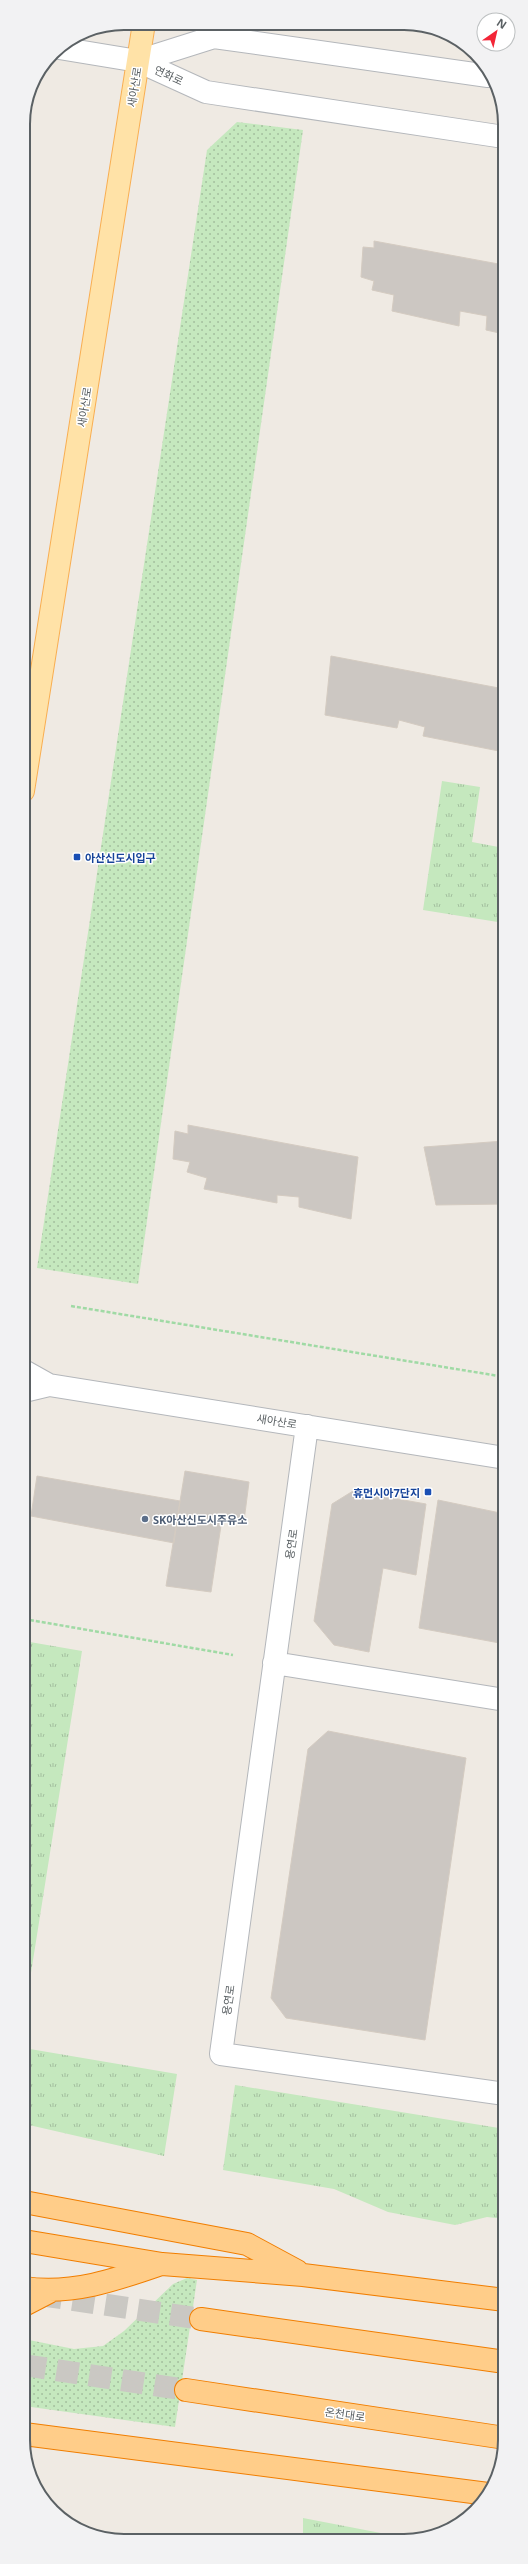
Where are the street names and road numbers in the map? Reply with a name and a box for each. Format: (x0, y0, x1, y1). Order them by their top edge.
street label: 연화로 (152, 62, 186, 88)
street label: 새아산로 (123, 66, 145, 108)
street label: 새아산로 (73, 386, 95, 428)
street label: 새아산로 (256, 1410, 298, 1432)
street label: 용연로 (281, 1528, 301, 1560)
street label: 용연로 (218, 1984, 238, 2016)
street label: 온천대로 (324, 2404, 366, 2424)

